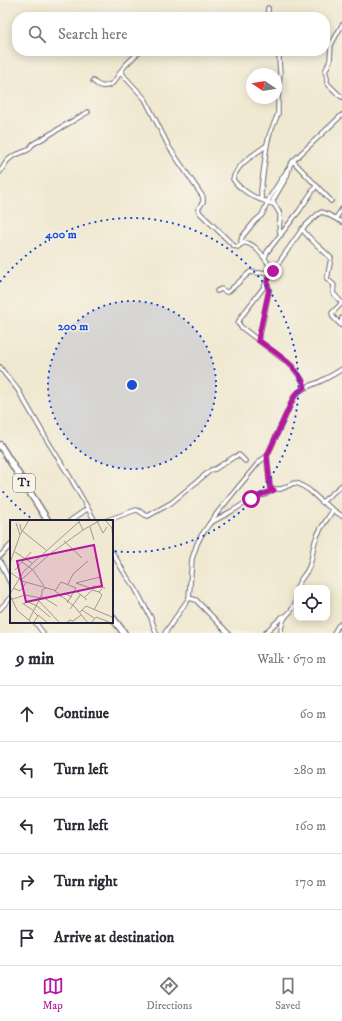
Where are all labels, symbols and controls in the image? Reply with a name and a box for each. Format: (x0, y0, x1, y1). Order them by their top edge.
search box (12, 12, 330, 56)
icon: search (26, 23, 48, 45)
text: Search here (58, 25, 127, 44)
north arrow (246, 68, 282, 104)
text: 400 m (44, 227, 77, 242)
route end (264, 262, 282, 280)
text: 200 m (58, 319, 88, 334)
centre of rings (125, 378, 139, 392)
road number: T1 (13, 474, 35, 492)
route start (242, 490, 260, 508)
inset map (10, 520, 113, 623)
map controls (294, 585, 330, 621)
button: locate (294, 585, 330, 621)
text: 9 min (16, 648, 54, 670)
text: Walk · 670 m (257, 651, 326, 667)
icon: ahead (16, 703, 38, 725)
text: Continue (54, 704, 109, 723)
text: 60 m (300, 706, 326, 722)
icon: left (16, 759, 38, 781)
text: Turn left (54, 760, 108, 779)
text: 280 m (294, 762, 326, 778)
icon: left (16, 815, 38, 837)
text: Turn left (54, 816, 108, 835)
text: 160 m (295, 818, 326, 834)
icon: right (16, 871, 38, 893)
text: Turn right (54, 872, 117, 891)
text: 170 m (295, 874, 326, 890)
icon: arrive (16, 927, 38, 949)
text: Arrive at destination (54, 928, 174, 947)
tab: Map (42, 975, 64, 1013)
tab: Directions (147, 975, 192, 1013)
tab: Saved (275, 975, 300, 1013)

